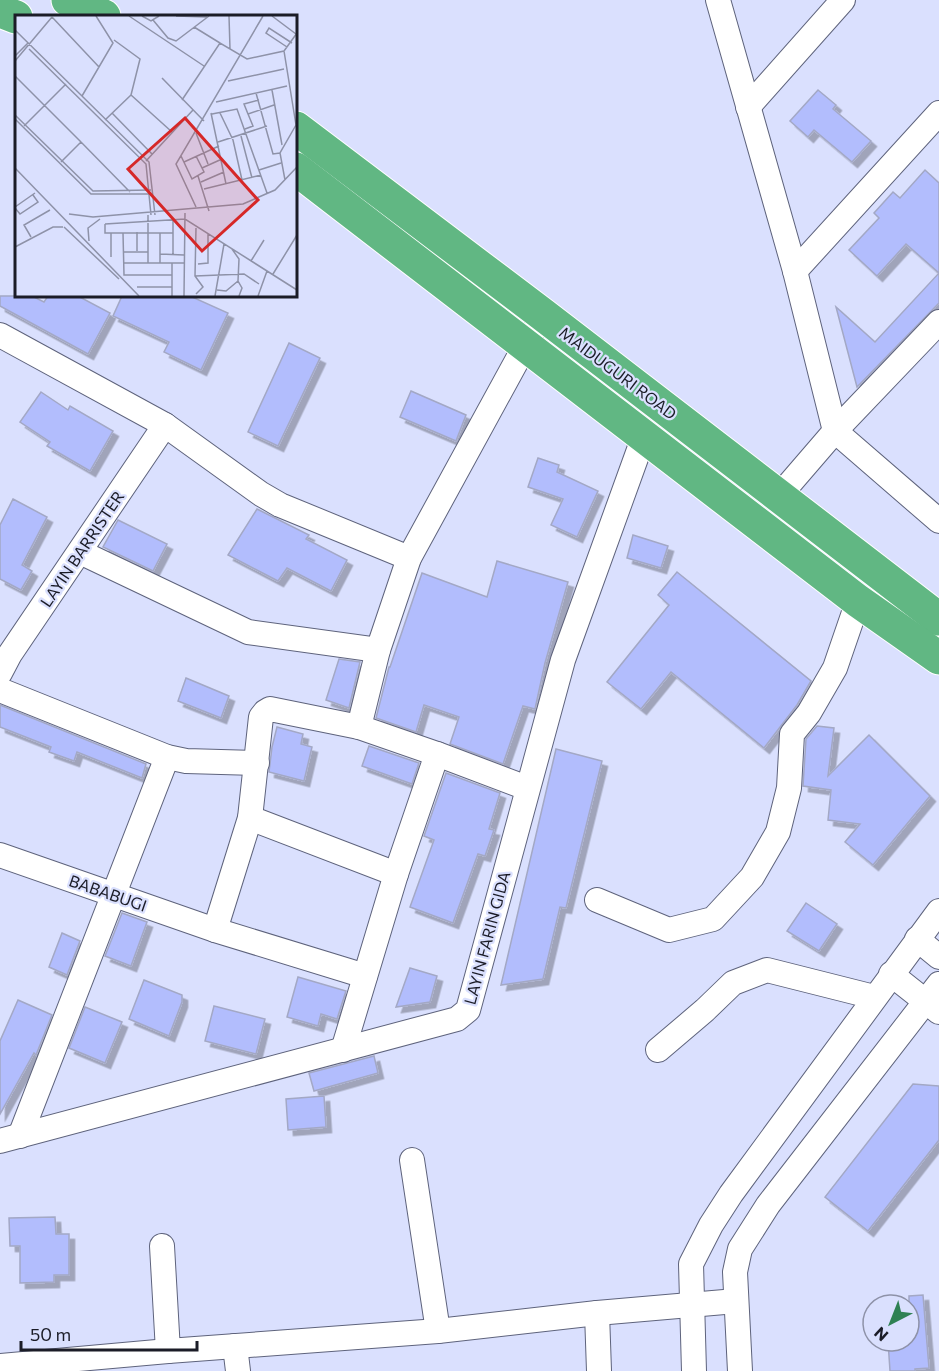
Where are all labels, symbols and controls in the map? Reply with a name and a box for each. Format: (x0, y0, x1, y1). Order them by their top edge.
inset map (15, 15, 297, 297)
street label: MAIDUGURI ROAD (556, 322, 681, 423)
street label: LAYIN BARRISTER (36, 487, 128, 610)
street label: LAYIN FARIN GIDA (460, 869, 513, 1007)
street label: BABABUGI (67, 870, 149, 915)
north arrow (861, 1293, 921, 1353)
scale bar (21, 1314, 196, 1352)
text: 50 m (30, 1323, 71, 1345)
text: N (870, 1323, 891, 1346)

